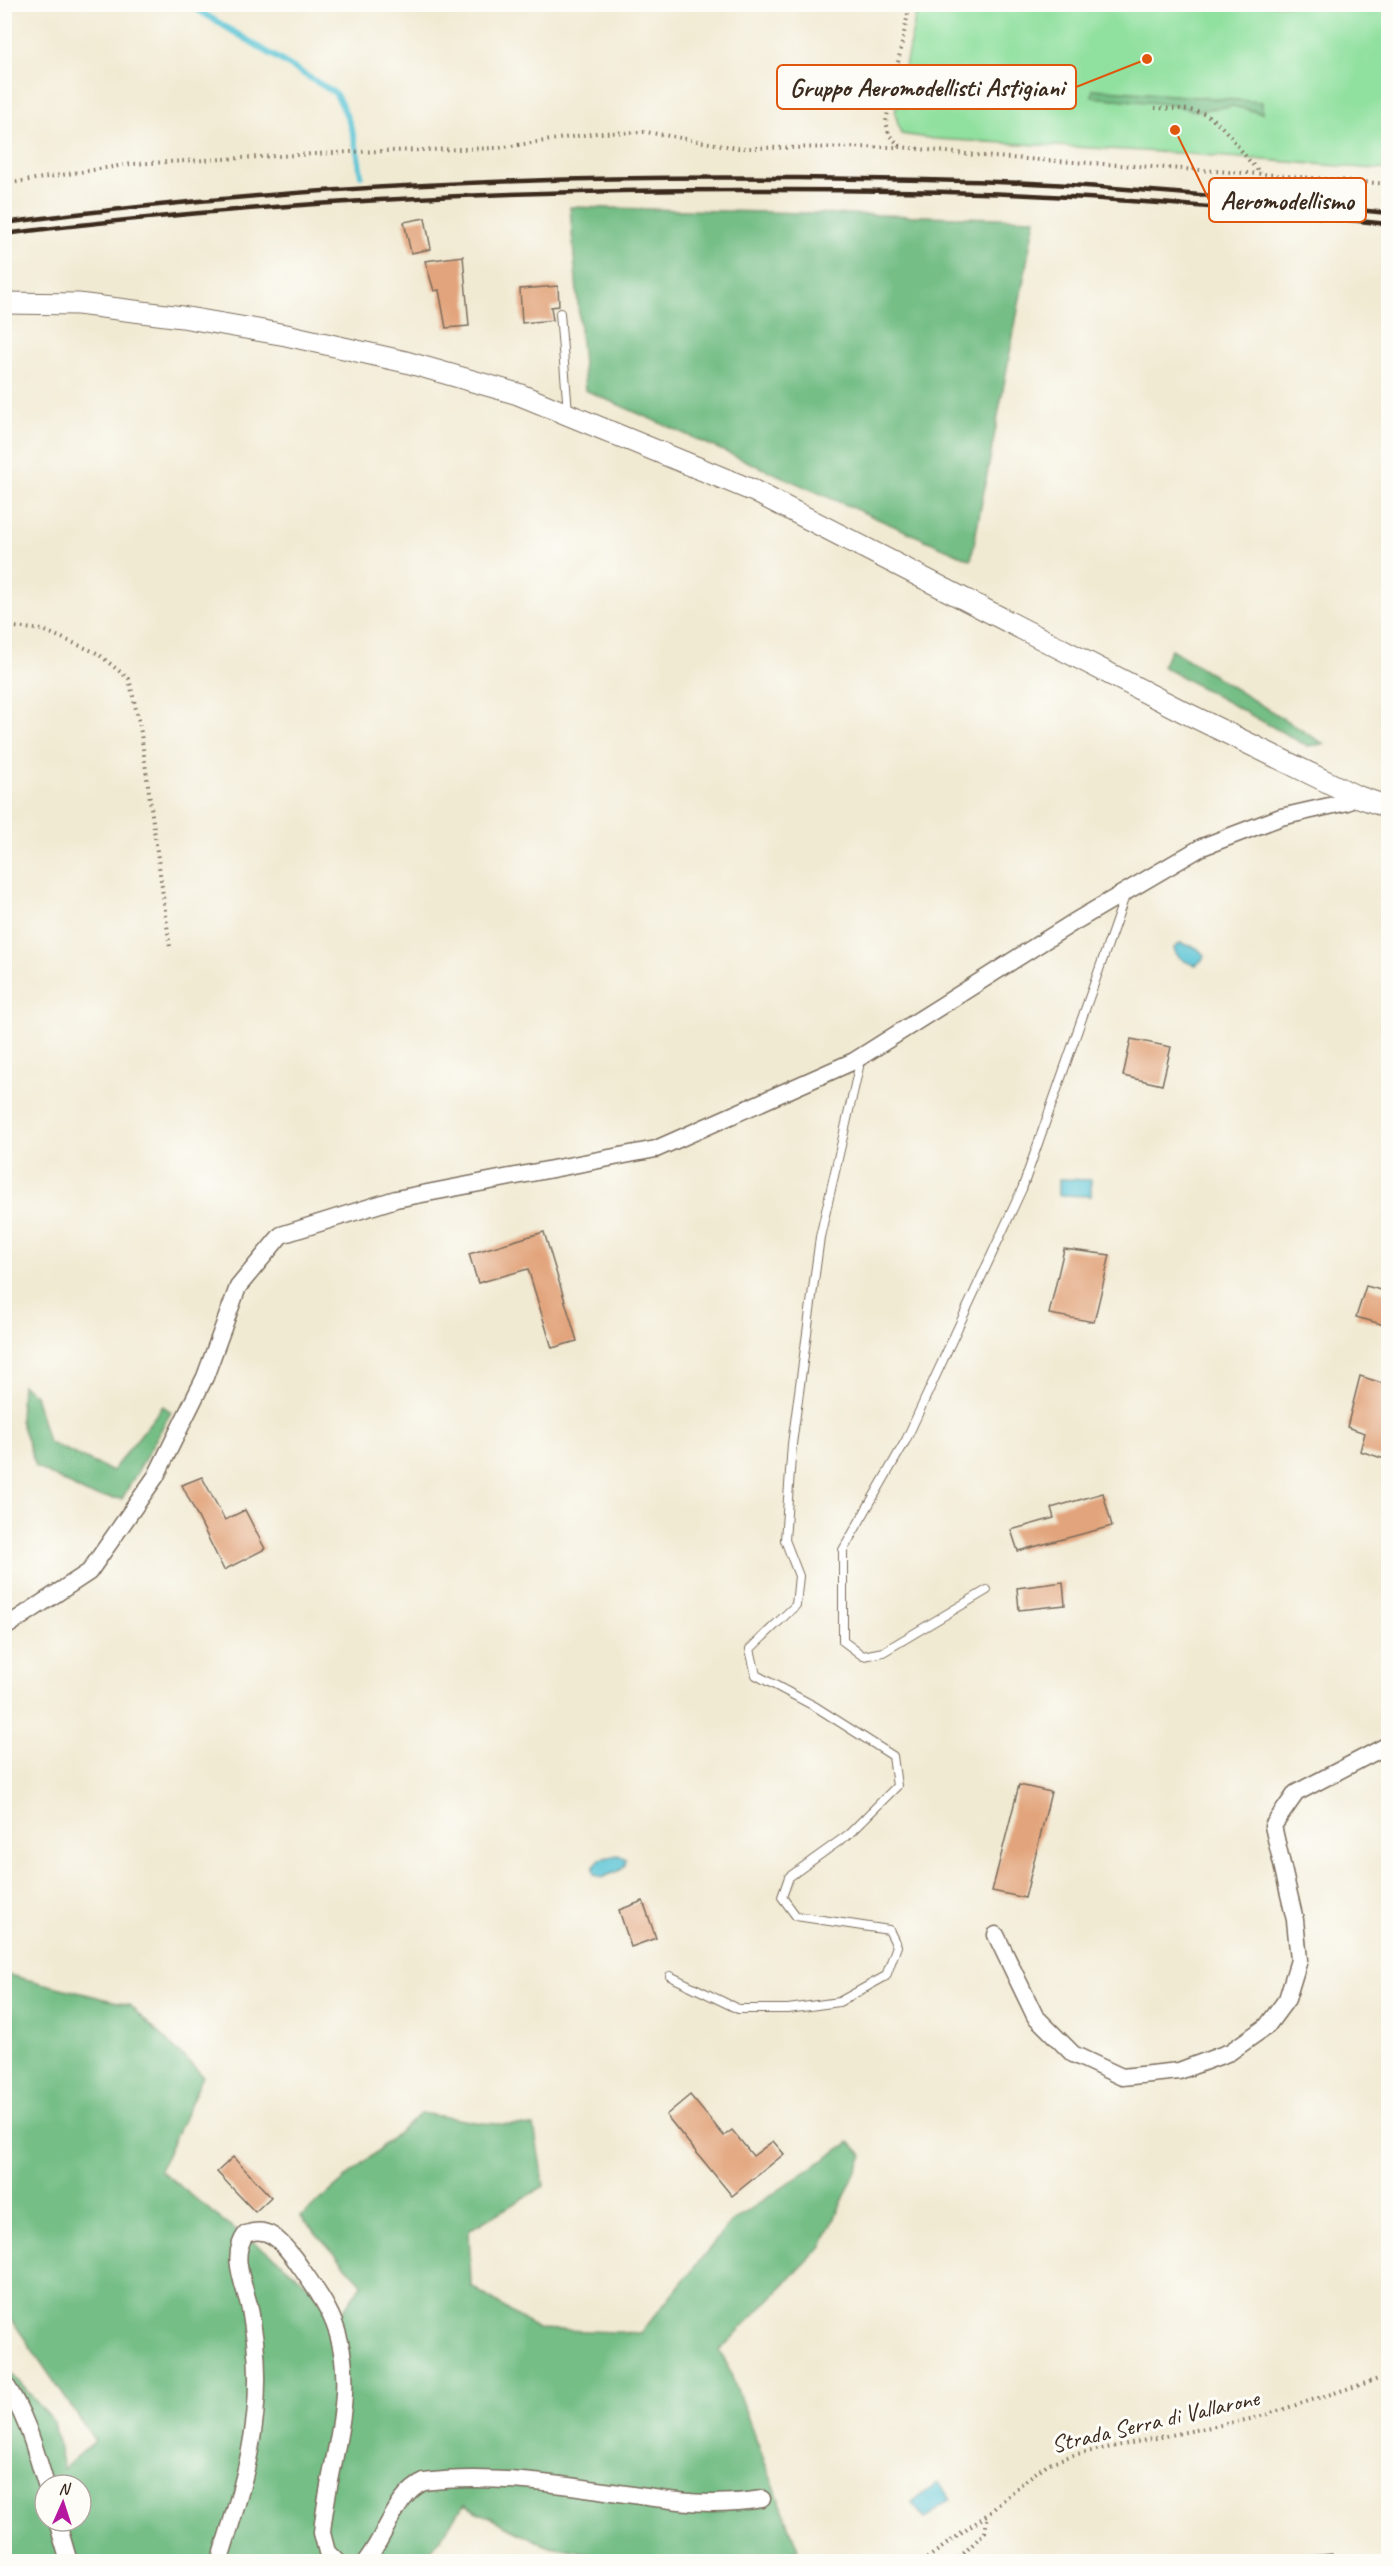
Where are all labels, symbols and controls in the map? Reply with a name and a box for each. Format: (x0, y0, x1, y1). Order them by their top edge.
callout: Gruppo Aeromodellisti Astigiani (777, 65, 1076, 109)
text: Gruppo Aeromodellisti Astigiani (790, 71, 1068, 104)
callout: Aeromodellismo (1209, 178, 1366, 222)
text: Aeromodellismo (1220, 184, 1355, 217)
street label: Strada Serra di Vallarone (1048, 2382, 1264, 2459)
north arrow (33, 2473, 93, 2533)
text: N (58, 2479, 72, 2499)

